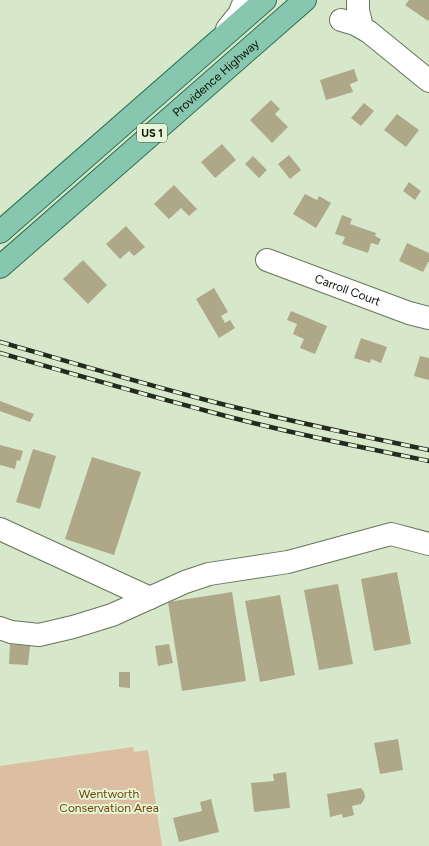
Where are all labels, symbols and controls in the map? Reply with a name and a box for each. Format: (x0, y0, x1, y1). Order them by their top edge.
street label: Providence Highway (170, 36, 263, 120)
road number: US 1 (137, 124, 167, 142)
street label: Carroll Court (313, 271, 383, 309)
park label: Wentworth Conservation Area (59, 787, 159, 815)

